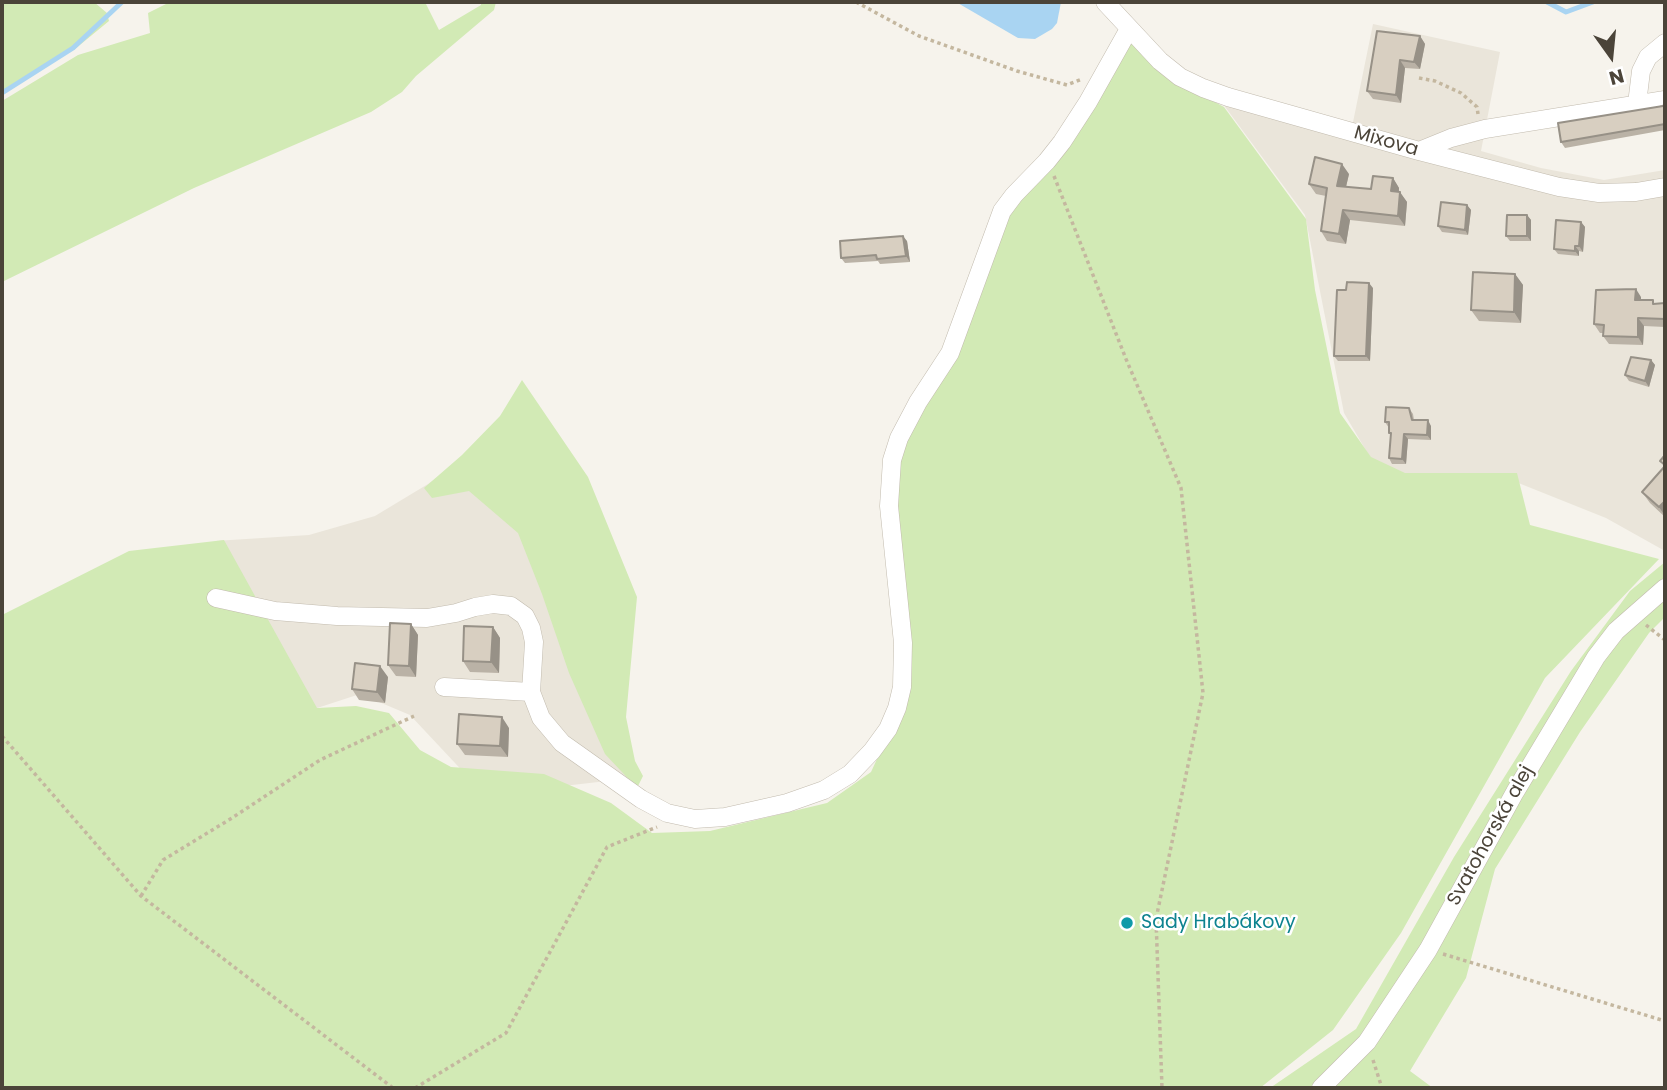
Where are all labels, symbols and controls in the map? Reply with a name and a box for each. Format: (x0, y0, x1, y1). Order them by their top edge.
north arrow (1576, 21, 1646, 91)
text: N (1606, 62, 1627, 92)
street label: Mixova (1351, 122, 1421, 162)
street label: Svatohorská alej (1443, 762, 1539, 910)
place label: Sady Hrabákovy (1141, 912, 1296, 934)
marker: Sady Hrabákovy (1119, 915, 1135, 931)

